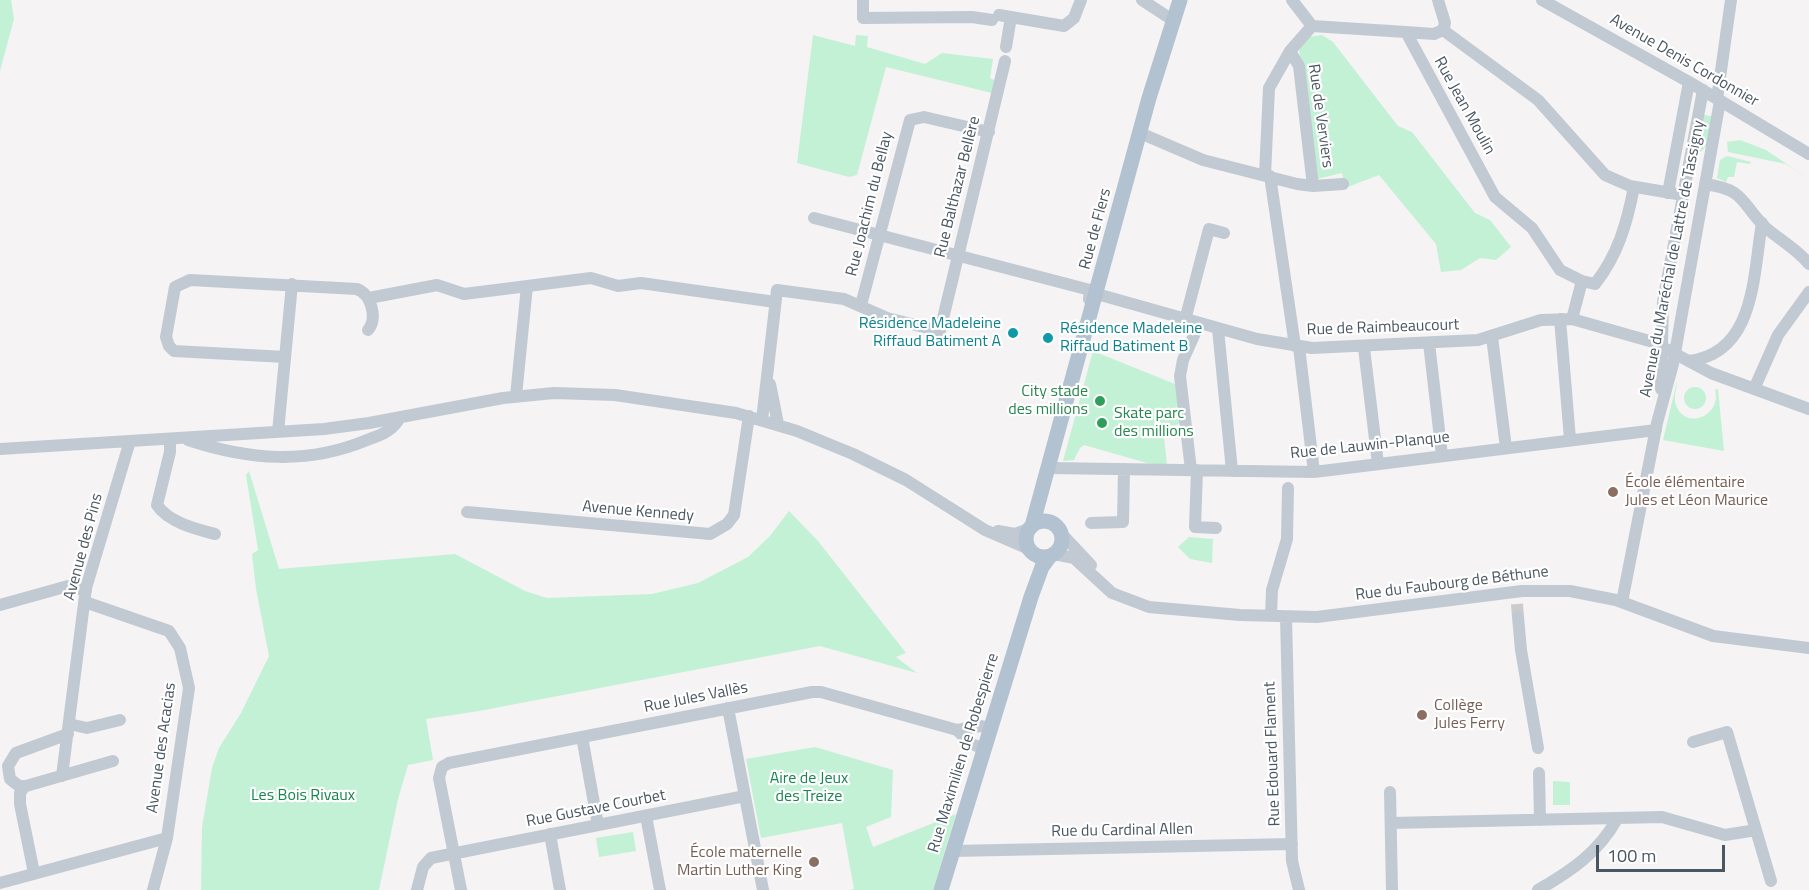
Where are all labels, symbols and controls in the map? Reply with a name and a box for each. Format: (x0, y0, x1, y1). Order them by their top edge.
street label: Avenue Denis Cordonnier (1606, 11, 1762, 111)
street label: Rue Jean Moulin (1429, 54, 1499, 158)
street label: Rue de Verviers (1303, 63, 1337, 169)
street label: Rue Balthazar Bellère (931, 114, 985, 260)
street label: Avenue du Maréchal de Lattre de Tassigny (1637, 119, 1709, 399)
street label: Rue Joachim du Bellay (843, 130, 897, 278)
street label: Rue de Flers (1076, 186, 1116, 272)
place label: Résidence Madeleine Riffaud Batiment A (859, 314, 1001, 352)
street label: Rue de Raimbeaucourt (1306, 316, 1460, 340)
place label: Résidence Madeleine Riffaud Batiment B (1060, 319, 1202, 357)
marker: Résidence Madeleine Riffaud Batiment A (1006, 326, 1020, 340)
marker: Résidence Madeleine Riffaud Batiment B (1041, 331, 1055, 345)
place label: City stade des millions (1008, 382, 1088, 420)
marker: City stade des millions (1093, 394, 1107, 408)
place label: Skate parc des millions (1114, 404, 1194, 442)
marker: Skate parc des millions (1095, 416, 1109, 430)
street label: Rue de Lauwin-Planque (1289, 428, 1451, 464)
place label: École élémentaire Jules et Léon Maurice (1625, 473, 1768, 511)
marker: École élémentaire Jules et Léon Maurice (1606, 485, 1620, 499)
street label: Avenue des Pins (60, 491, 108, 603)
street label: Avenue Kennedy (581, 498, 695, 526)
street label: Rue du Faubourg de Béthune (1354, 563, 1550, 605)
street label: Rue Maximilien de Robespierre (924, 651, 1004, 855)
street label: Rue Jules Vallès (642, 679, 750, 717)
street label: Rue Edouard Flament (1261, 681, 1285, 827)
street label: Avenue des Acacias (143, 682, 181, 814)
place label: Collège Jules Ferry (1434, 696, 1505, 734)
marker: Collège Jules Ferry (1415, 708, 1429, 722)
park label: Aire de Jeux des Treize (770, 769, 848, 807)
park label: Les Bois Rivaux (251, 786, 355, 806)
street label: Rue Gustave Courbet (525, 786, 667, 832)
street label: Rue du Cardinal Allen (1051, 820, 1193, 842)
scale bar (1599, 833, 1728, 871)
text: 100 m (1607, 842, 1656, 869)
place label: École maternelle Martin Luther King (677, 843, 802, 881)
marker: École maternelle Martin Luther King (807, 855, 821, 869)

